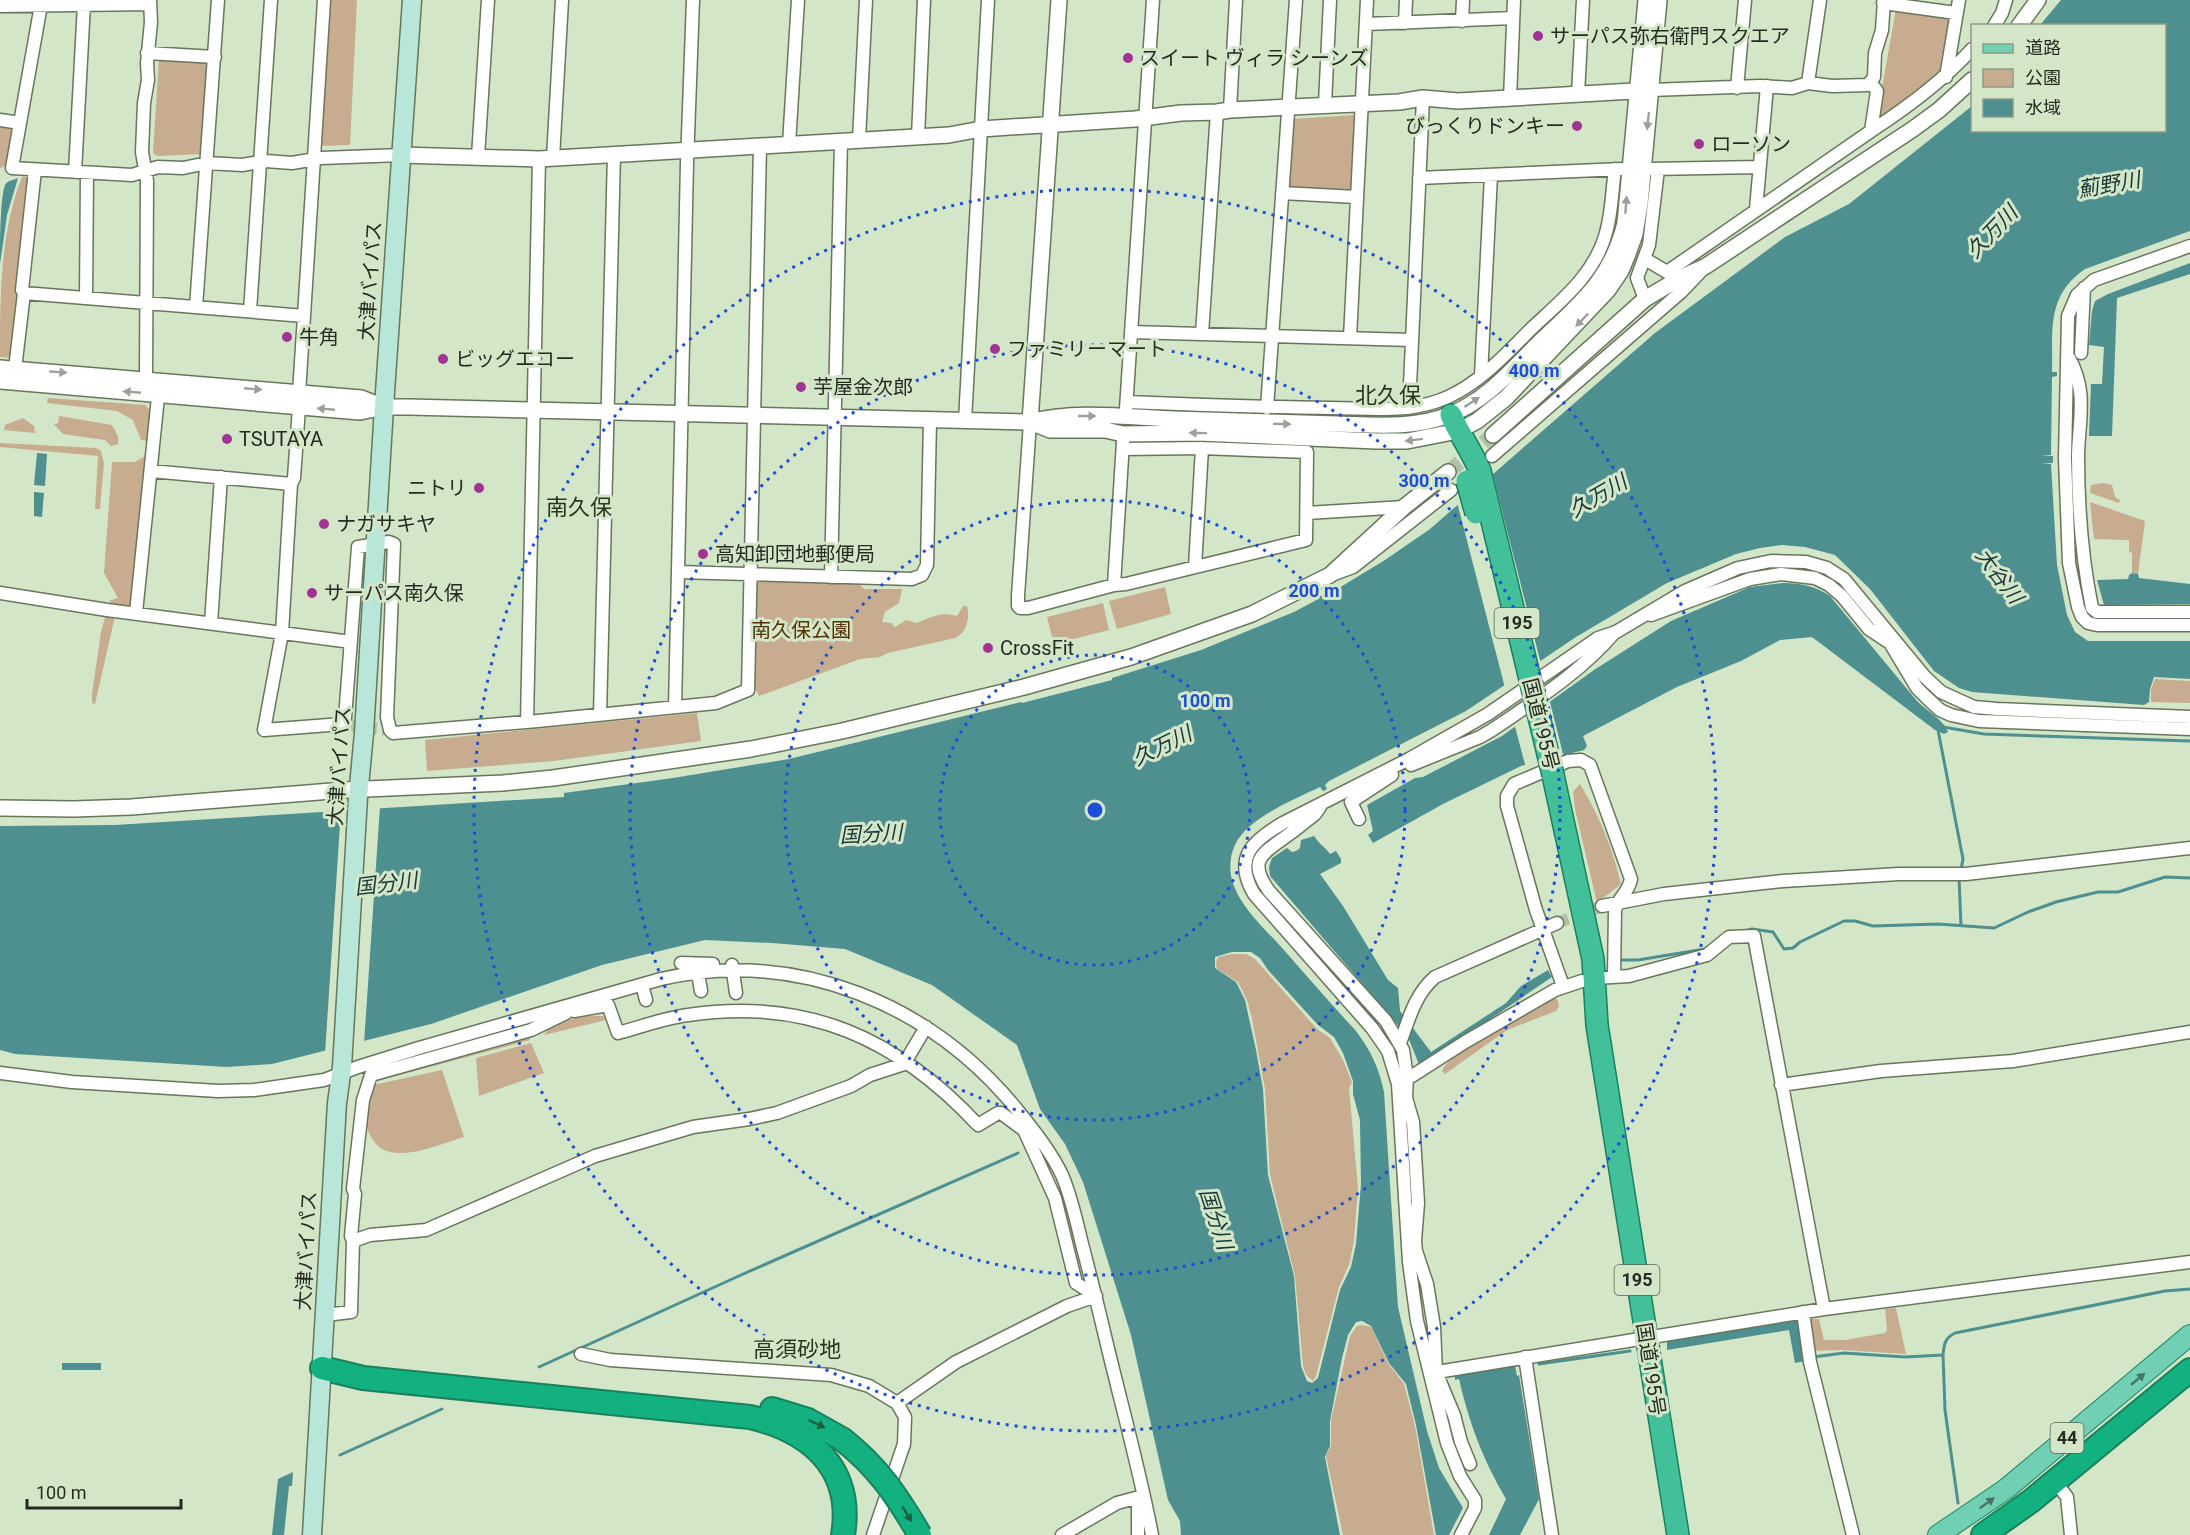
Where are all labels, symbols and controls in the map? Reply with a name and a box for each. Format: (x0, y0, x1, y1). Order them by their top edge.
place label: サーパス弥右衛門スクエア (1550, 24, 1790, 48)
legend (1971, 24, 2166, 132)
marker: サーパス弥右衛門スクエア (1531, 29, 1545, 43)
text: 道路 (2025, 37, 2061, 58)
place label: スイート ヴィラ シーンズ (1140, 46, 1369, 70)
marker: スイート ヴィラ シーンズ (1121, 51, 1135, 65)
text: 公園 (2025, 67, 2061, 88)
text: 水域 (2025, 97, 2061, 118)
one-way arrow (1643, 112, 1653, 131)
place label: びっくりドンキー (1405, 114, 1565, 138)
marker: びっくりドンキー (1570, 119, 1584, 133)
place label: ローソン (1711, 132, 1791, 156)
marker: ローソン (1692, 137, 1706, 151)
water label: 薊野川 (2076, 167, 2144, 202)
one-way arrow (1621, 196, 1631, 215)
water label: 久万川 (1961, 200, 2024, 263)
street label: 大津バイパス (354, 221, 386, 341)
one-way arrow (1575, 312, 1589, 326)
place label: 牛角 (299, 325, 339, 349)
marker: 牛角 (280, 330, 294, 344)
place label: ファミリーマート (1007, 337, 1167, 361)
marker: ファミリーマート (988, 342, 1002, 356)
place label: ビッグエコー (455, 347, 575, 371)
marker: ビッグエコー (436, 352, 450, 366)
text: 400 m (1508, 360, 1560, 381)
one-way arrow (49, 368, 68, 377)
place label: 芋屋金次郎 (813, 375, 913, 399)
marker: 芋屋金次郎 (794, 380, 808, 394)
district label: 北久保 (1355, 383, 1421, 408)
one-way arrow (243, 384, 262, 394)
one-way arrow (122, 387, 141, 397)
one-way arrow (1464, 397, 1481, 408)
one-way arrow (317, 404, 336, 414)
one-way arrow (1078, 411, 1097, 421)
one-way arrow (1273, 419, 1292, 428)
place label: TSUTAYA (239, 427, 323, 451)
one-way arrow (1189, 428, 1208, 438)
marker: TSUTAYA (220, 432, 234, 446)
one-way arrow (1404, 435, 1423, 444)
water label: 久万川 (1565, 469, 1633, 522)
text: 300 m (1398, 470, 1450, 491)
place label: ニトリ (407, 476, 467, 500)
marker: ニトリ (472, 481, 486, 495)
district label: 南久保 (546, 495, 612, 520)
place label: ナガサキヤ (336, 512, 436, 536)
marker: ナガサキヤ (317, 517, 331, 531)
place label: 高知卸団地郵便局 (715, 542, 875, 566)
water label: 大谷川 (1970, 544, 2029, 610)
marker: 高知卸団地郵便局 (696, 547, 710, 561)
text: 200 m (1288, 580, 1340, 601)
place label: サーパス南久保 (324, 581, 464, 605)
marker: サーパス南久保 (305, 586, 319, 600)
road number: 195 (1494, 608, 1540, 638)
park label: 南久保公園 (751, 618, 851, 642)
place label: CrossFit (1000, 636, 1074, 660)
marker: CrossFit (981, 641, 995, 655)
street label: 国道195号 (1518, 676, 1564, 772)
text: 100 m (1179, 690, 1231, 711)
street label: 大津バイパス (323, 706, 355, 826)
water label: 久万川 (1128, 721, 1197, 771)
centre of rings (1085, 800, 1105, 820)
water label: 国分川 (839, 820, 905, 848)
water label: 国分川 (353, 868, 421, 900)
water label: 国分川 (1195, 1185, 1238, 1255)
street label: 大津バイパス (291, 1191, 321, 1311)
road number: 195 (1614, 1265, 1660, 1295)
street label: 国道195号 (1632, 1321, 1670, 1417)
district label: 高須砂地 (753, 1337, 841, 1362)
one-way arrow (2130, 1373, 2145, 1386)
one-way arrow (809, 1420, 826, 1429)
road number: 44 (2050, 1423, 2084, 1453)
scale bar (27, 1472, 182, 1510)
text: 100 m (36, 1482, 87, 1503)
one-way arrow (1979, 1497, 1995, 1509)
one-way arrow (902, 1506, 913, 1522)

